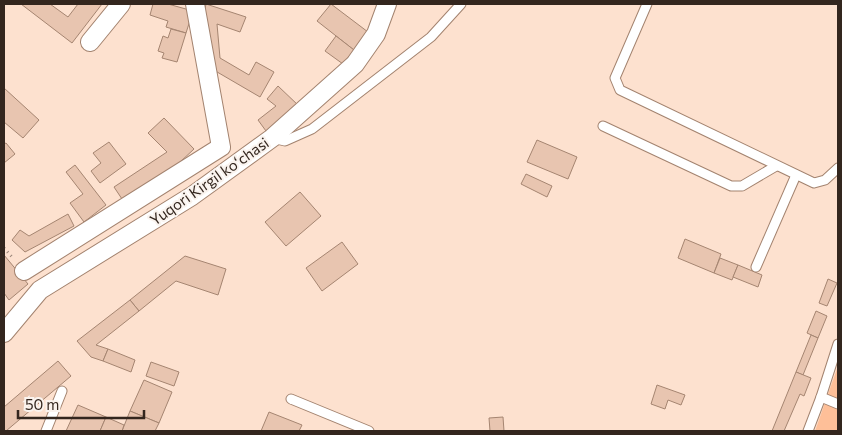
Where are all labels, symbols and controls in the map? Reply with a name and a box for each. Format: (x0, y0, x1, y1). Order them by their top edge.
street label: Yuqori Kirgil koʻchasi (146, 133, 272, 229)
scale bar (18, 388, 144, 420)
text: 50 m (25, 395, 59, 413)

